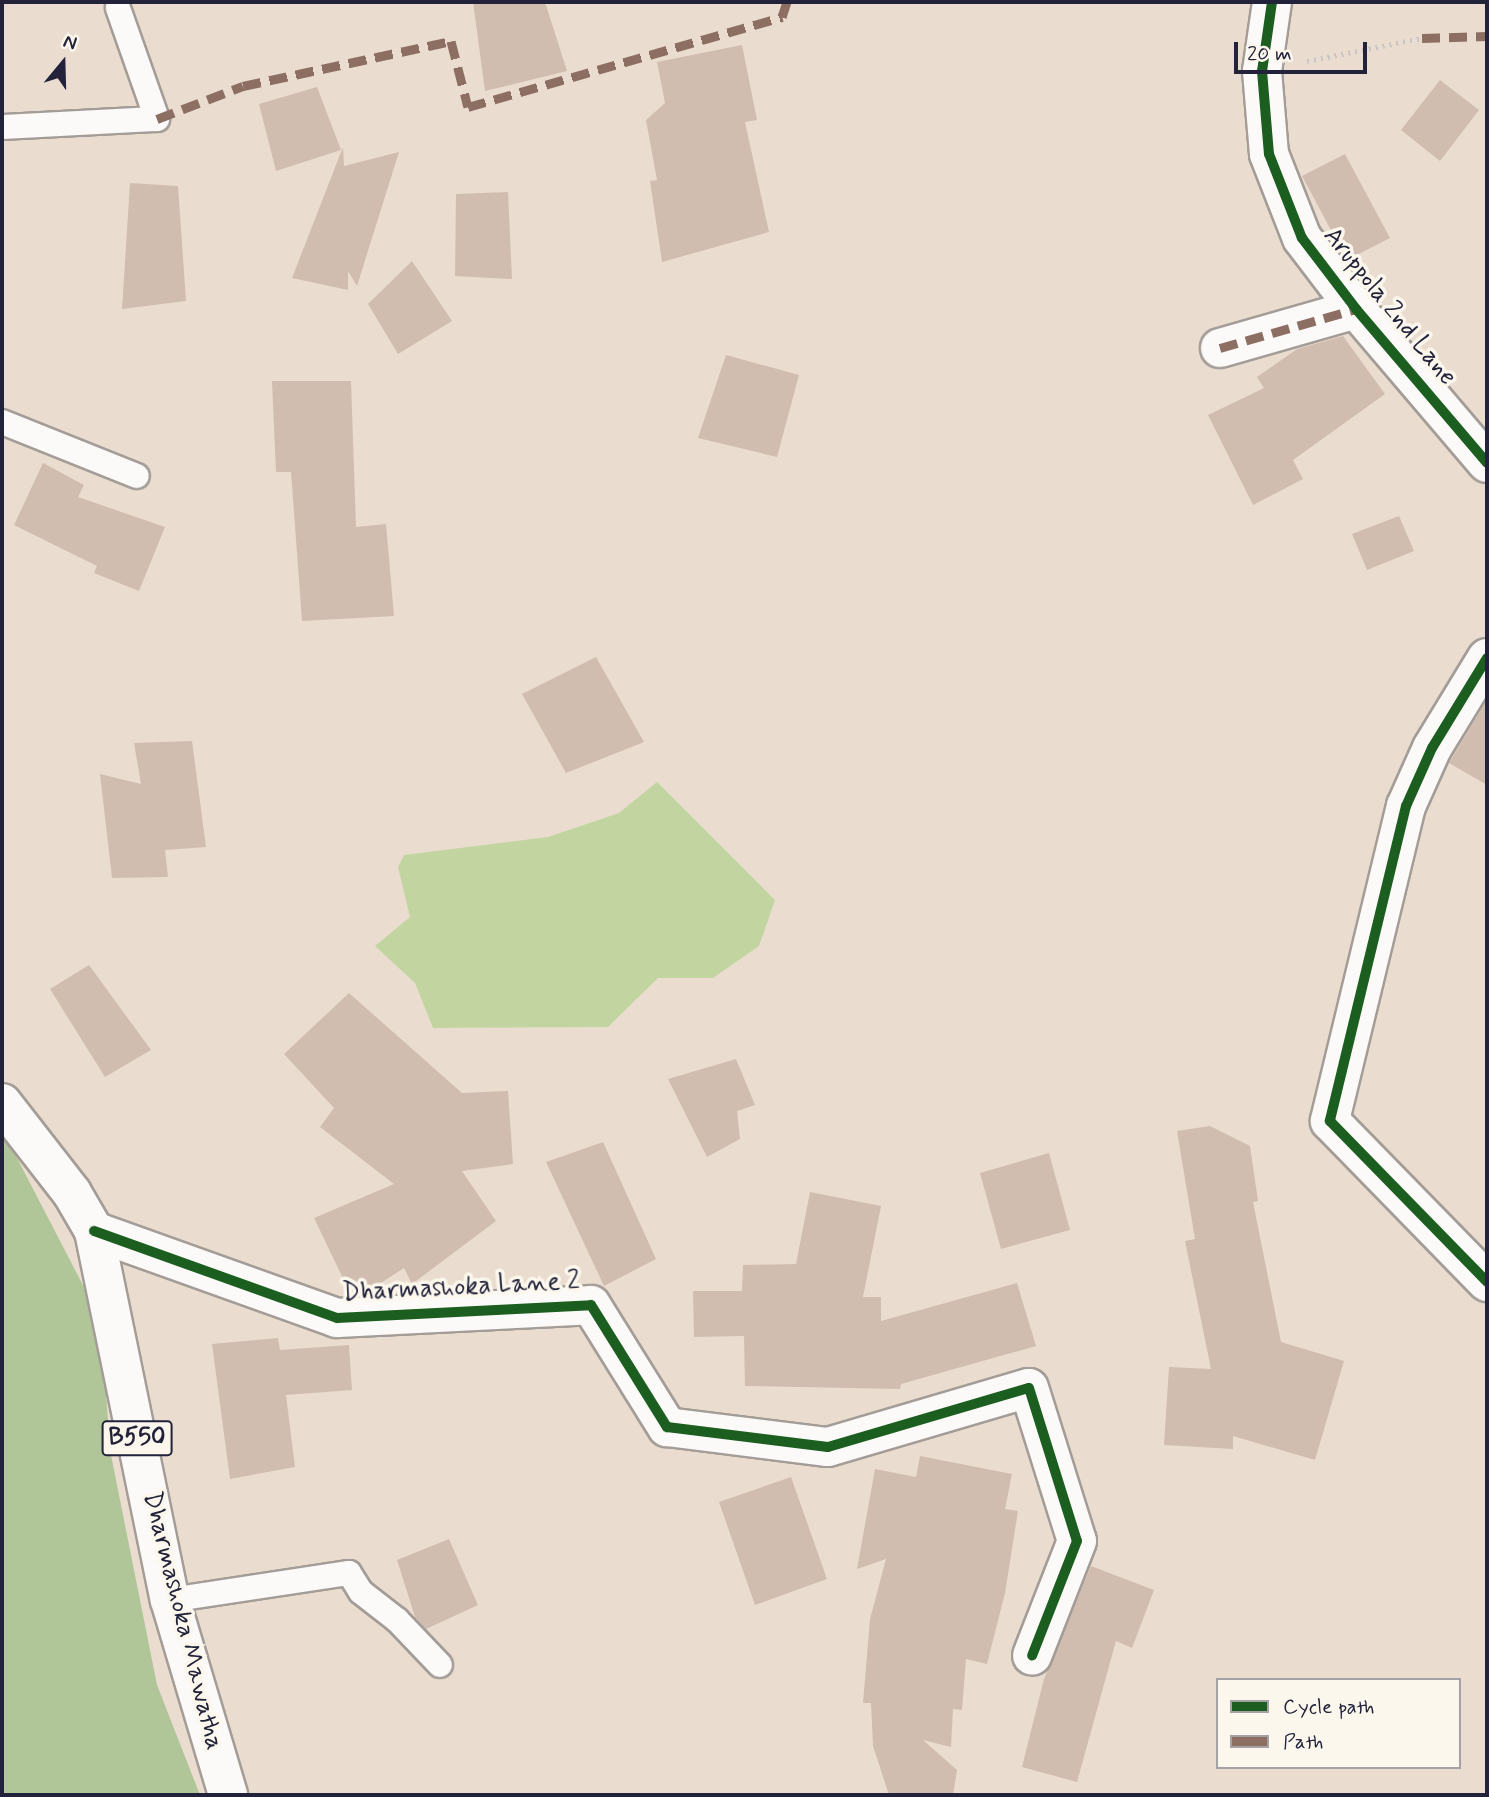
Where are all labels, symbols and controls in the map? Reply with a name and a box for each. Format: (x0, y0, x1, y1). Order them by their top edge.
north arrow (28, 28, 98, 98)
scale bar (1237, 28, 1370, 72)
text: N (60, 29, 80, 57)
text: 20 m (1247, 40, 1292, 68)
street label: Aruppola 2nd Lane (1315, 221, 1463, 393)
street label: Dharmashoka Lane 2 (345, 1266, 577, 1310)
road number: B550 (100, 1418, 174, 1458)
street label: Dharmashoka Mawatha (136, 1492, 228, 1750)
legend (1216, 1678, 1461, 1769)
text: Cycle path (1283, 1693, 1374, 1721)
text: Path (1283, 1728, 1323, 1756)

